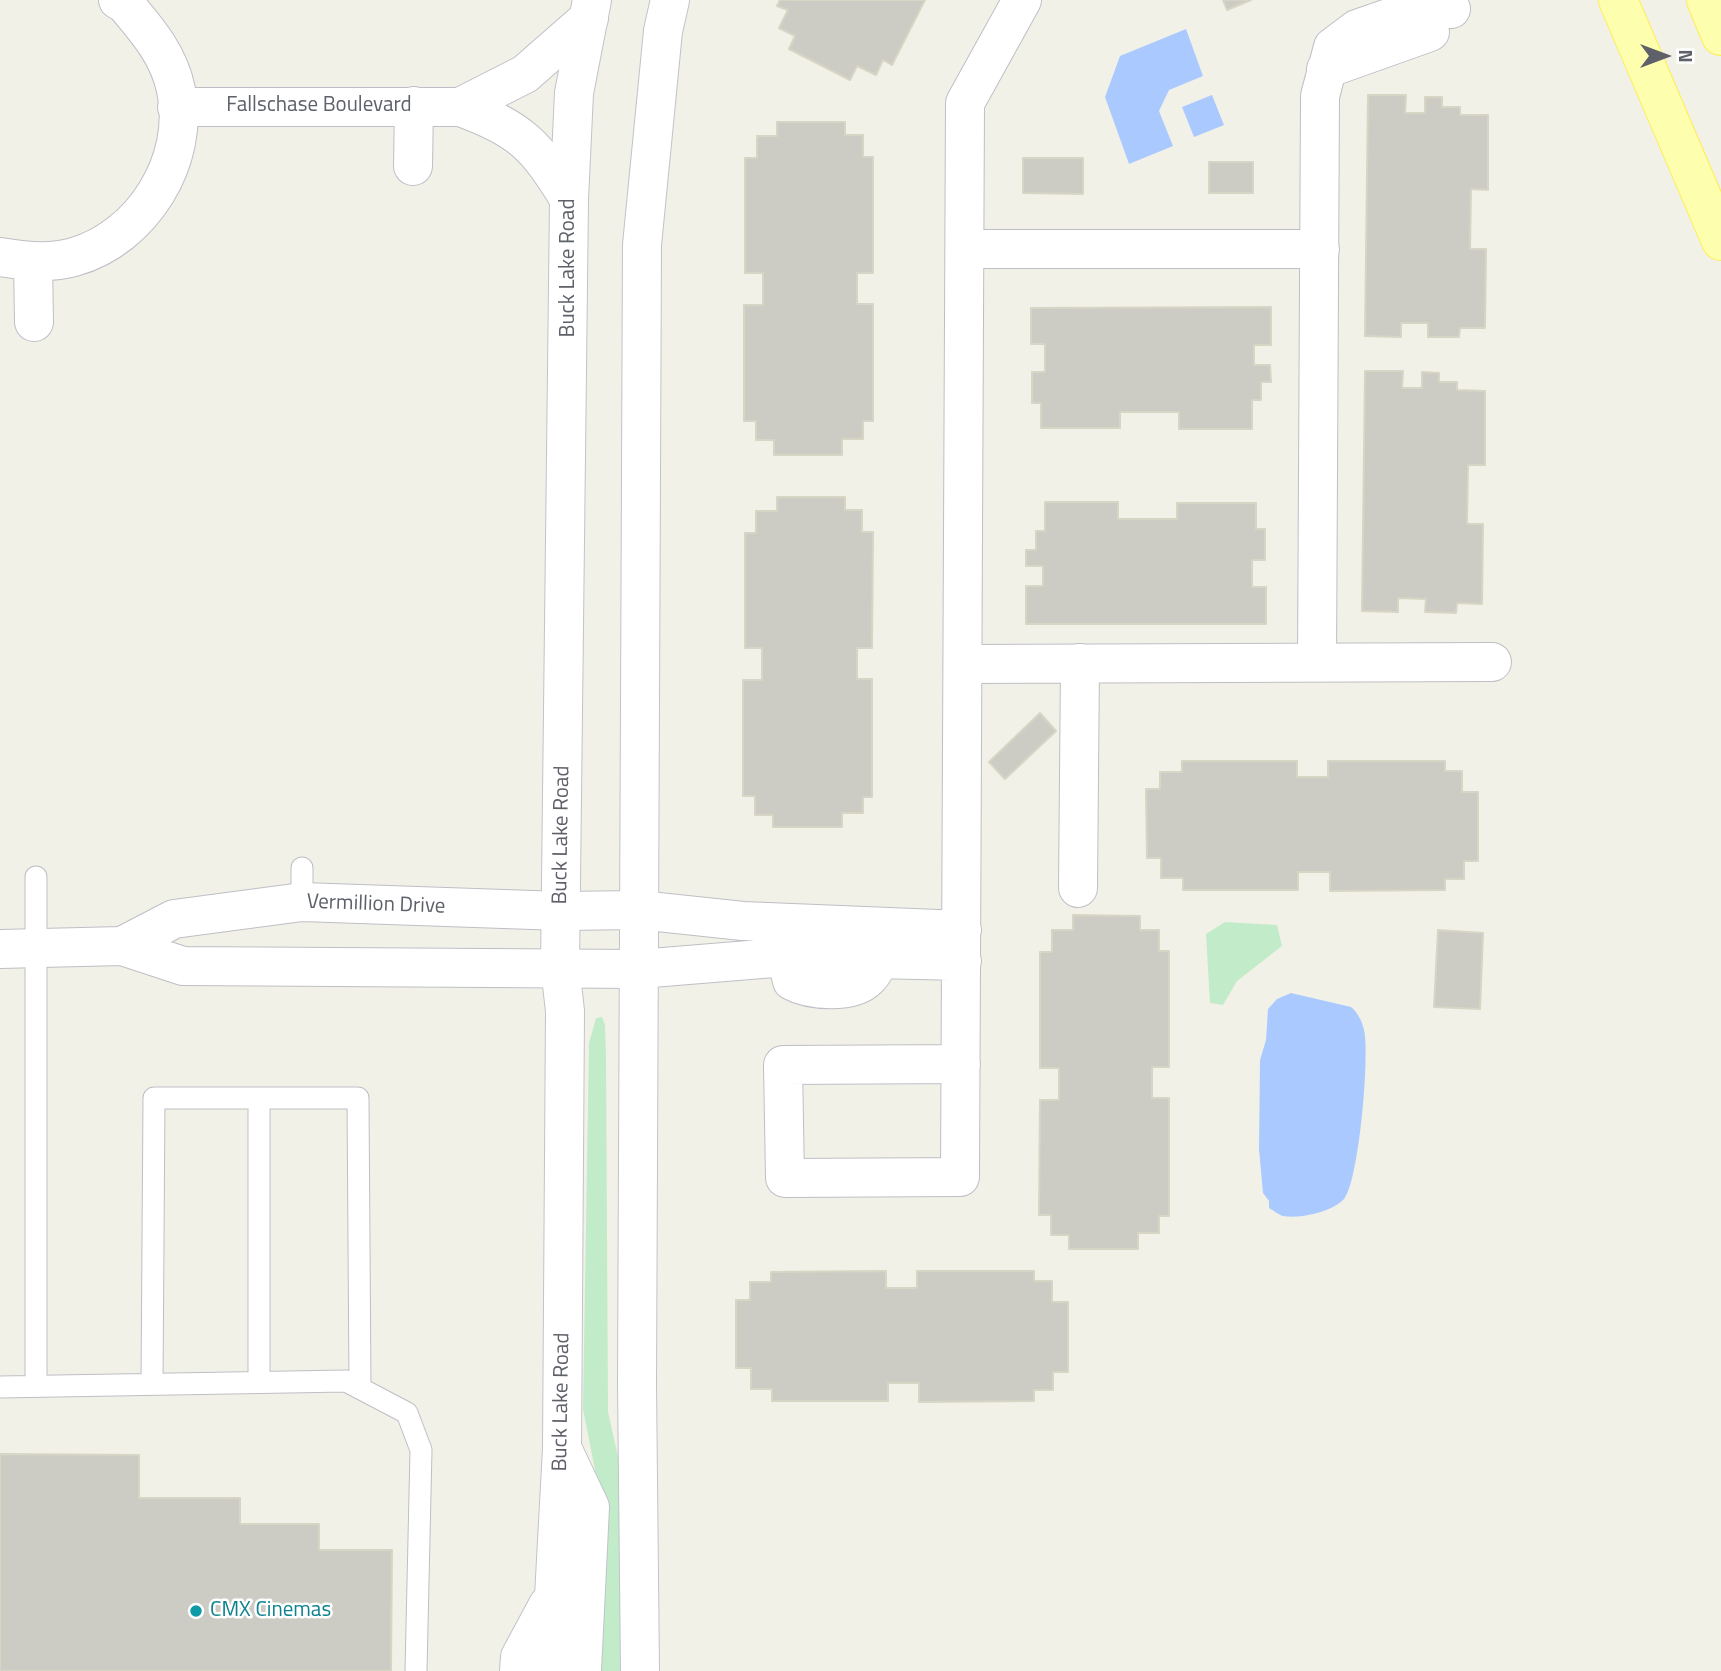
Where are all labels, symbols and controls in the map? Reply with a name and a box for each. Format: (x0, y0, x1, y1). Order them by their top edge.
north arrow (1630, 21, 1700, 91)
text: N (1672, 49, 1701, 63)
street label: Fallschase Boulevard (226, 93, 412, 119)
street label: Buck Lake Road (556, 199, 582, 337)
street label: Buck Lake Road (548, 765, 576, 905)
street label: Vermillion Drive (306, 890, 446, 920)
street label: Buck Lake Road (548, 1332, 576, 1472)
place label: CMX Cinemas (210, 1598, 331, 1624)
marker: CMX Cinemas (188, 1603, 204, 1619)

